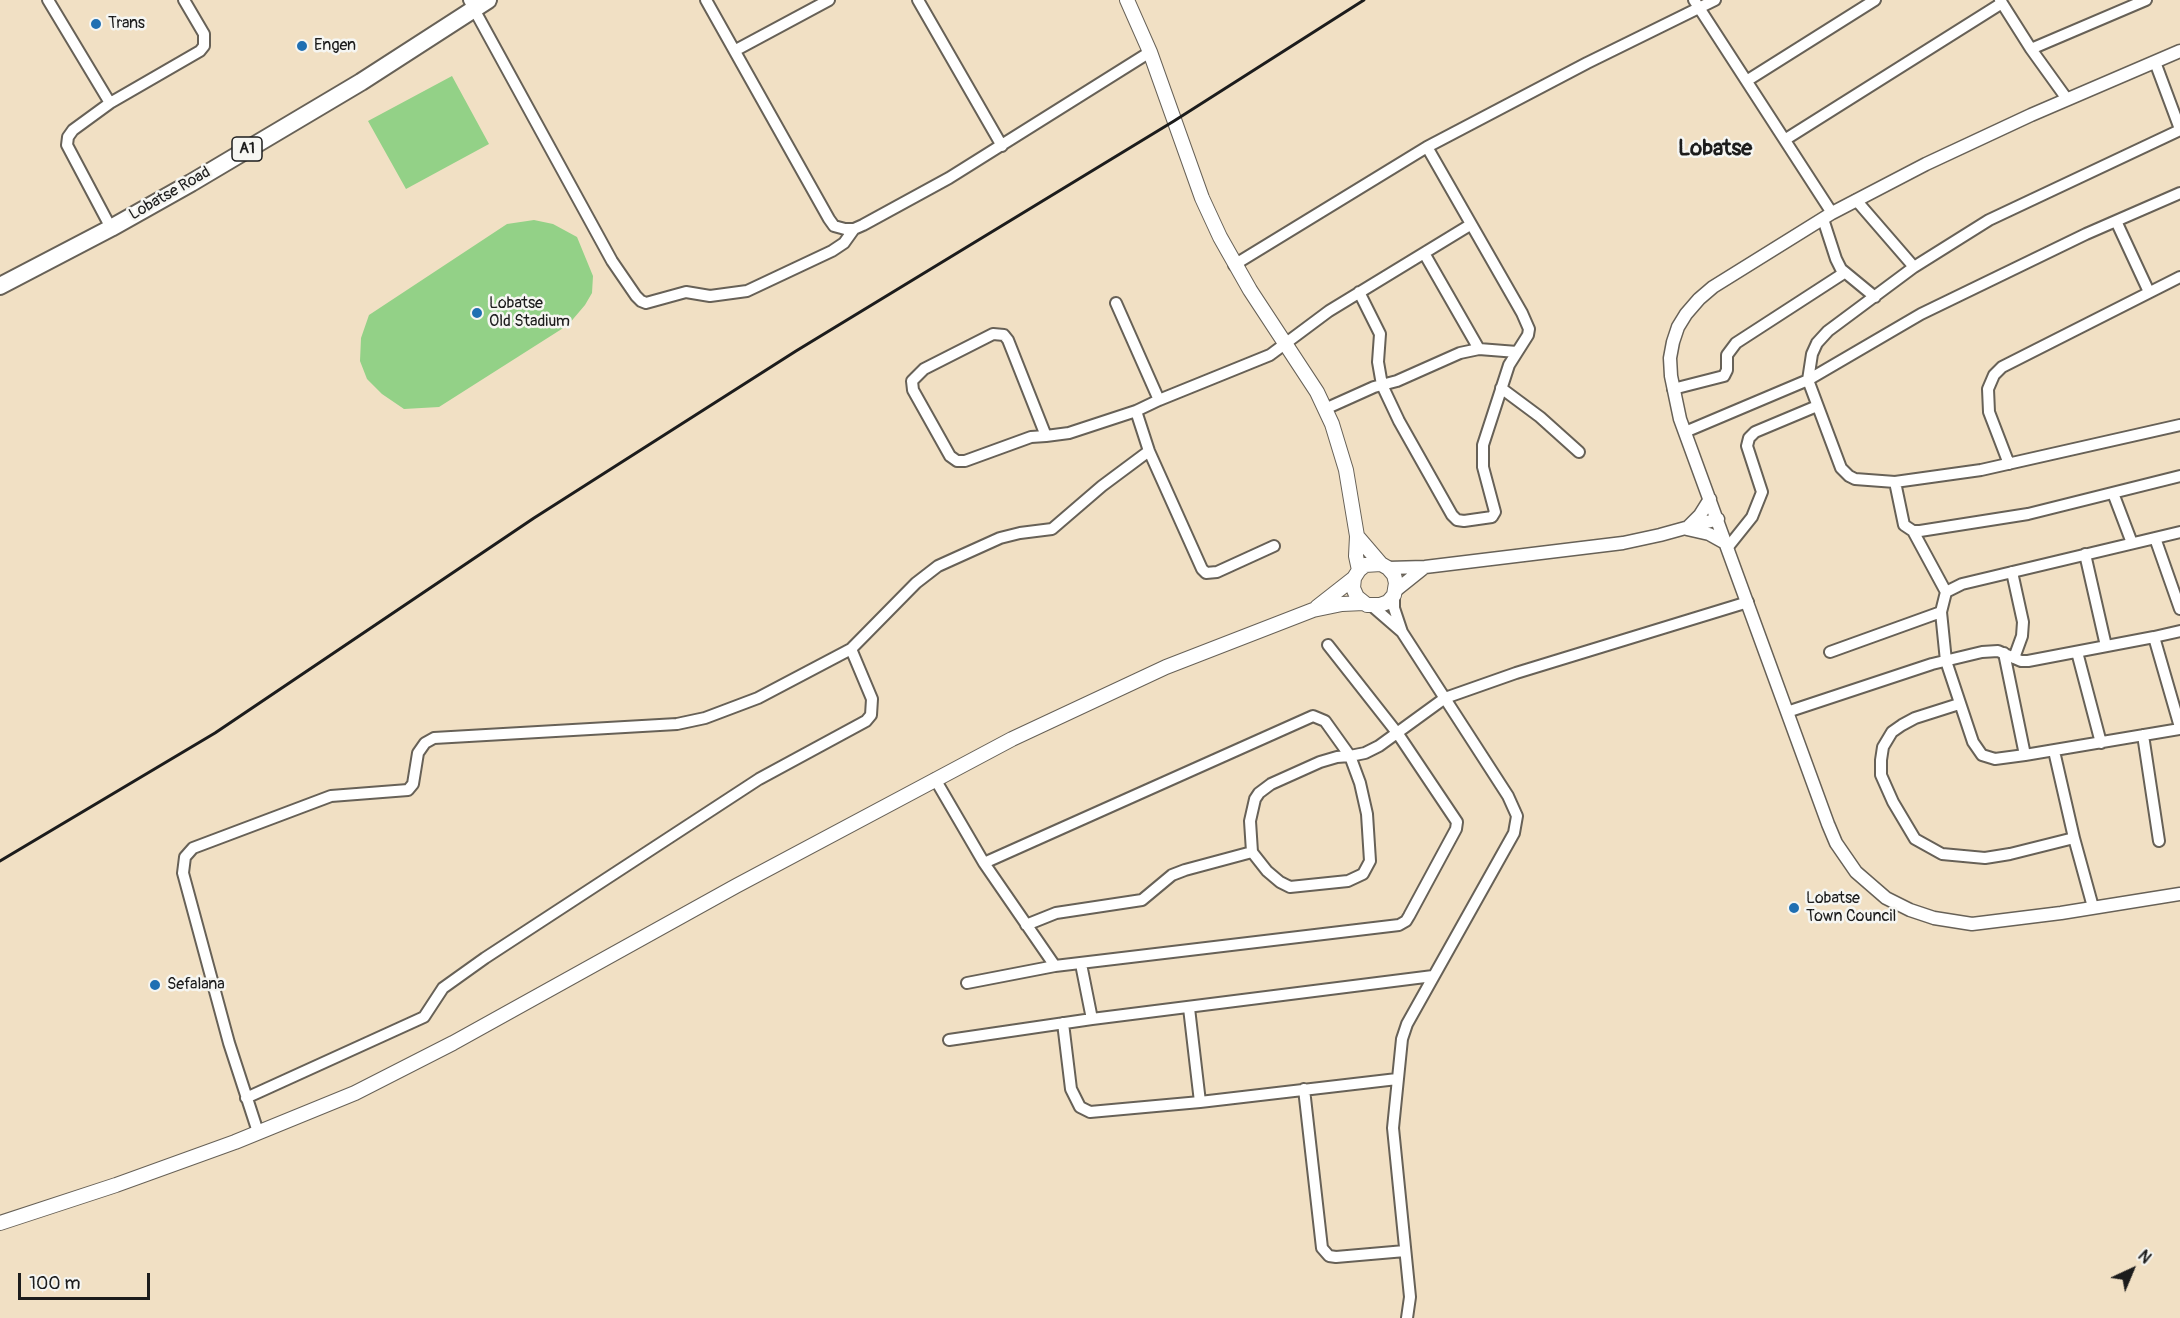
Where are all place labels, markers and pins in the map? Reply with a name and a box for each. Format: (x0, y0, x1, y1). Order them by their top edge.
place label: Trans (108, 14, 145, 34)
marker: Trans (89, 17, 103, 31)
place label: Engen (314, 36, 356, 56)
marker: Engen (295, 39, 309, 53)
place label: Lobatse Old Stadium (489, 294, 570, 332)
marker: Lobatse Old Stadium (470, 306, 484, 320)
place label: Lobatse Town Council (1806, 889, 1896, 927)
marker: Lobatse Town Council (1787, 901, 1801, 915)
place label: Sefalana (167, 975, 225, 995)
marker: Sefalana (148, 978, 162, 992)

